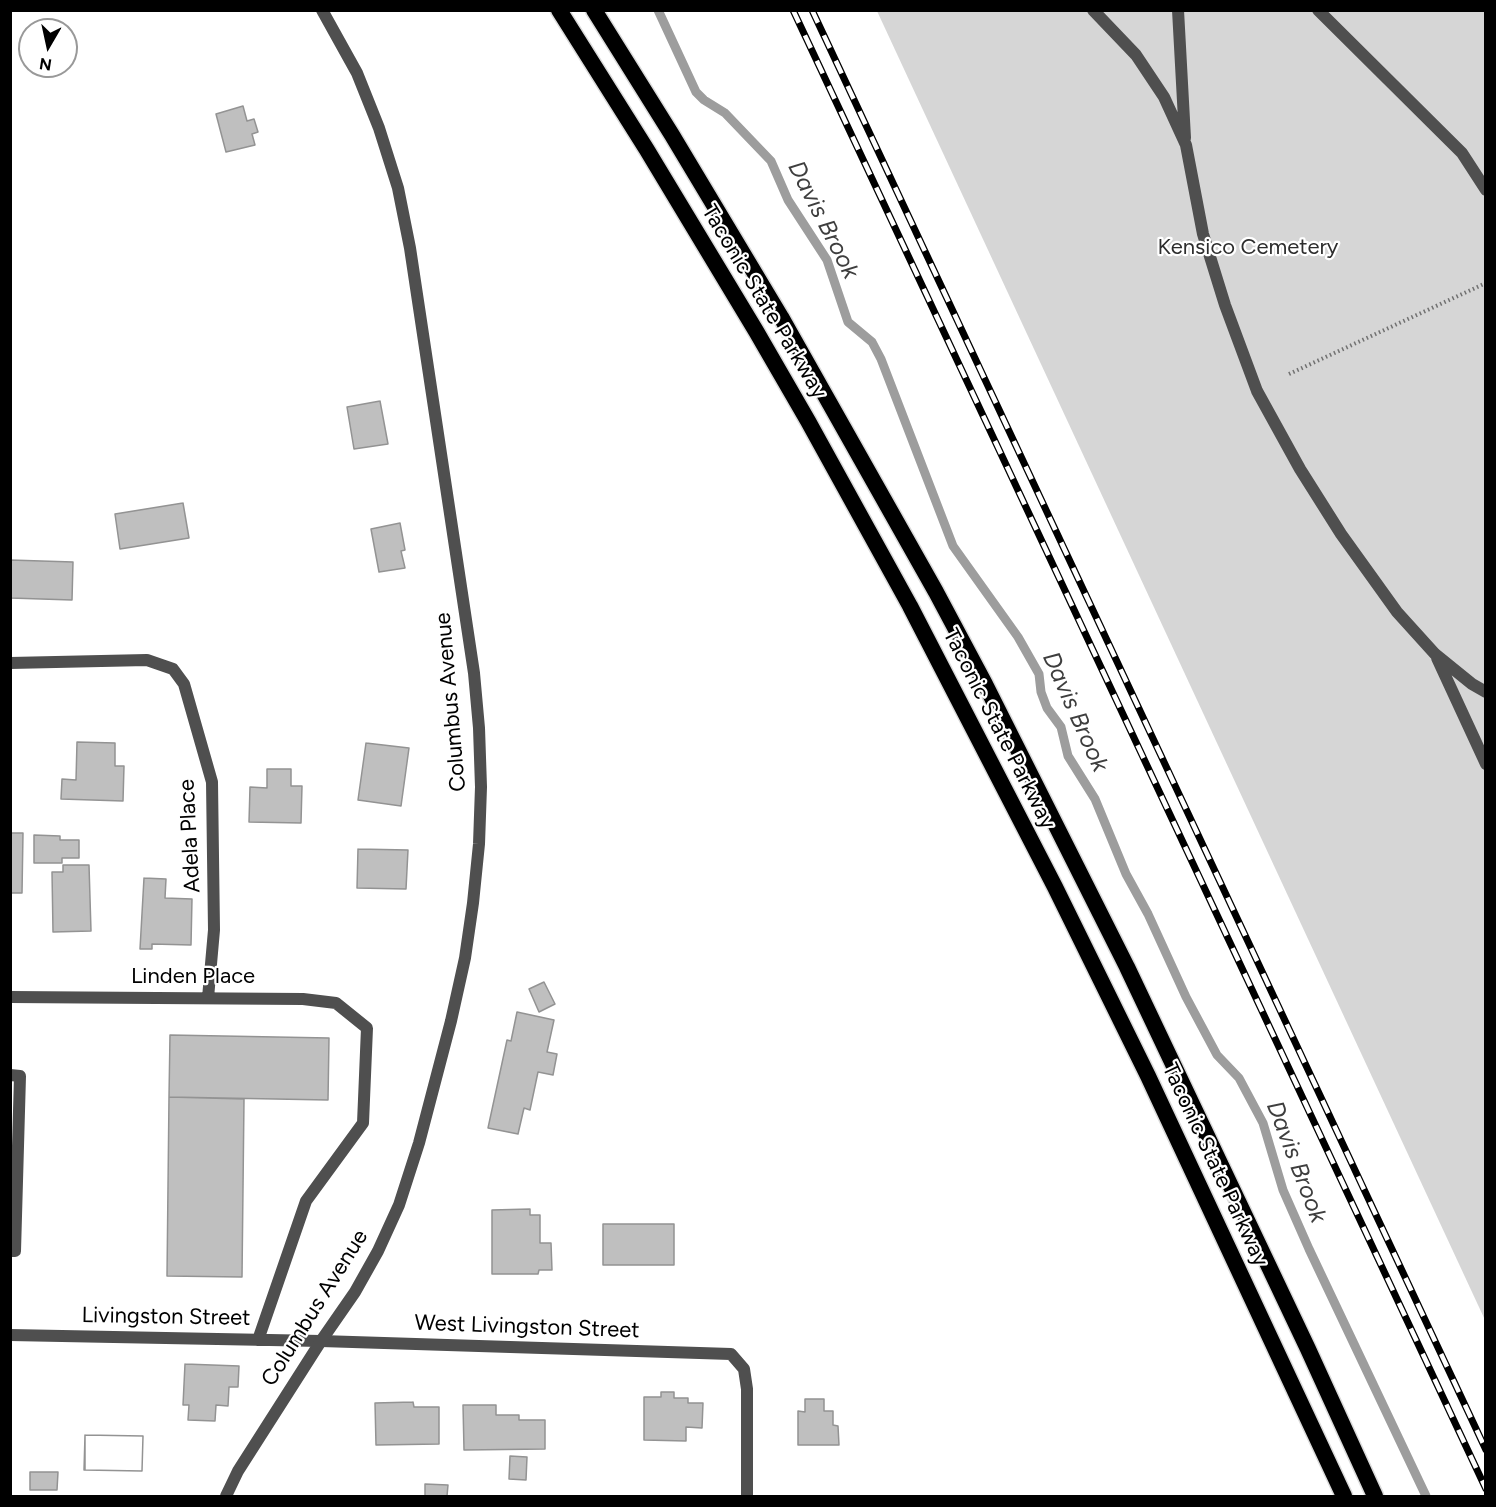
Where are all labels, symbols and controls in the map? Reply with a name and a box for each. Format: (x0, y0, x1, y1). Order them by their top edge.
north arrow (18, 18, 78, 78)
text: N (38, 54, 53, 75)
water label: Davis Brook (781, 156, 865, 284)
street label: Taconic State Parkway (696, 200, 832, 404)
park label: Kensico Cemetery (1158, 235, 1338, 261)
street label: Columbus Avenue (430, 611, 472, 793)
street label: Taconic State Parkway (937, 624, 1061, 834)
water label: Davis Brook (1036, 648, 1114, 776)
street label: Adela Place (174, 778, 206, 894)
street label: Linden Place (131, 964, 255, 990)
street label: Taconic State Parkway (1156, 1059, 1274, 1271)
water label: Davis Brook (1260, 1097, 1332, 1227)
street label: Columbus Avenue (256, 1225, 374, 1391)
street label: Livingston Street (81, 1302, 251, 1332)
street label: West Livingston Street (414, 1310, 640, 1344)

